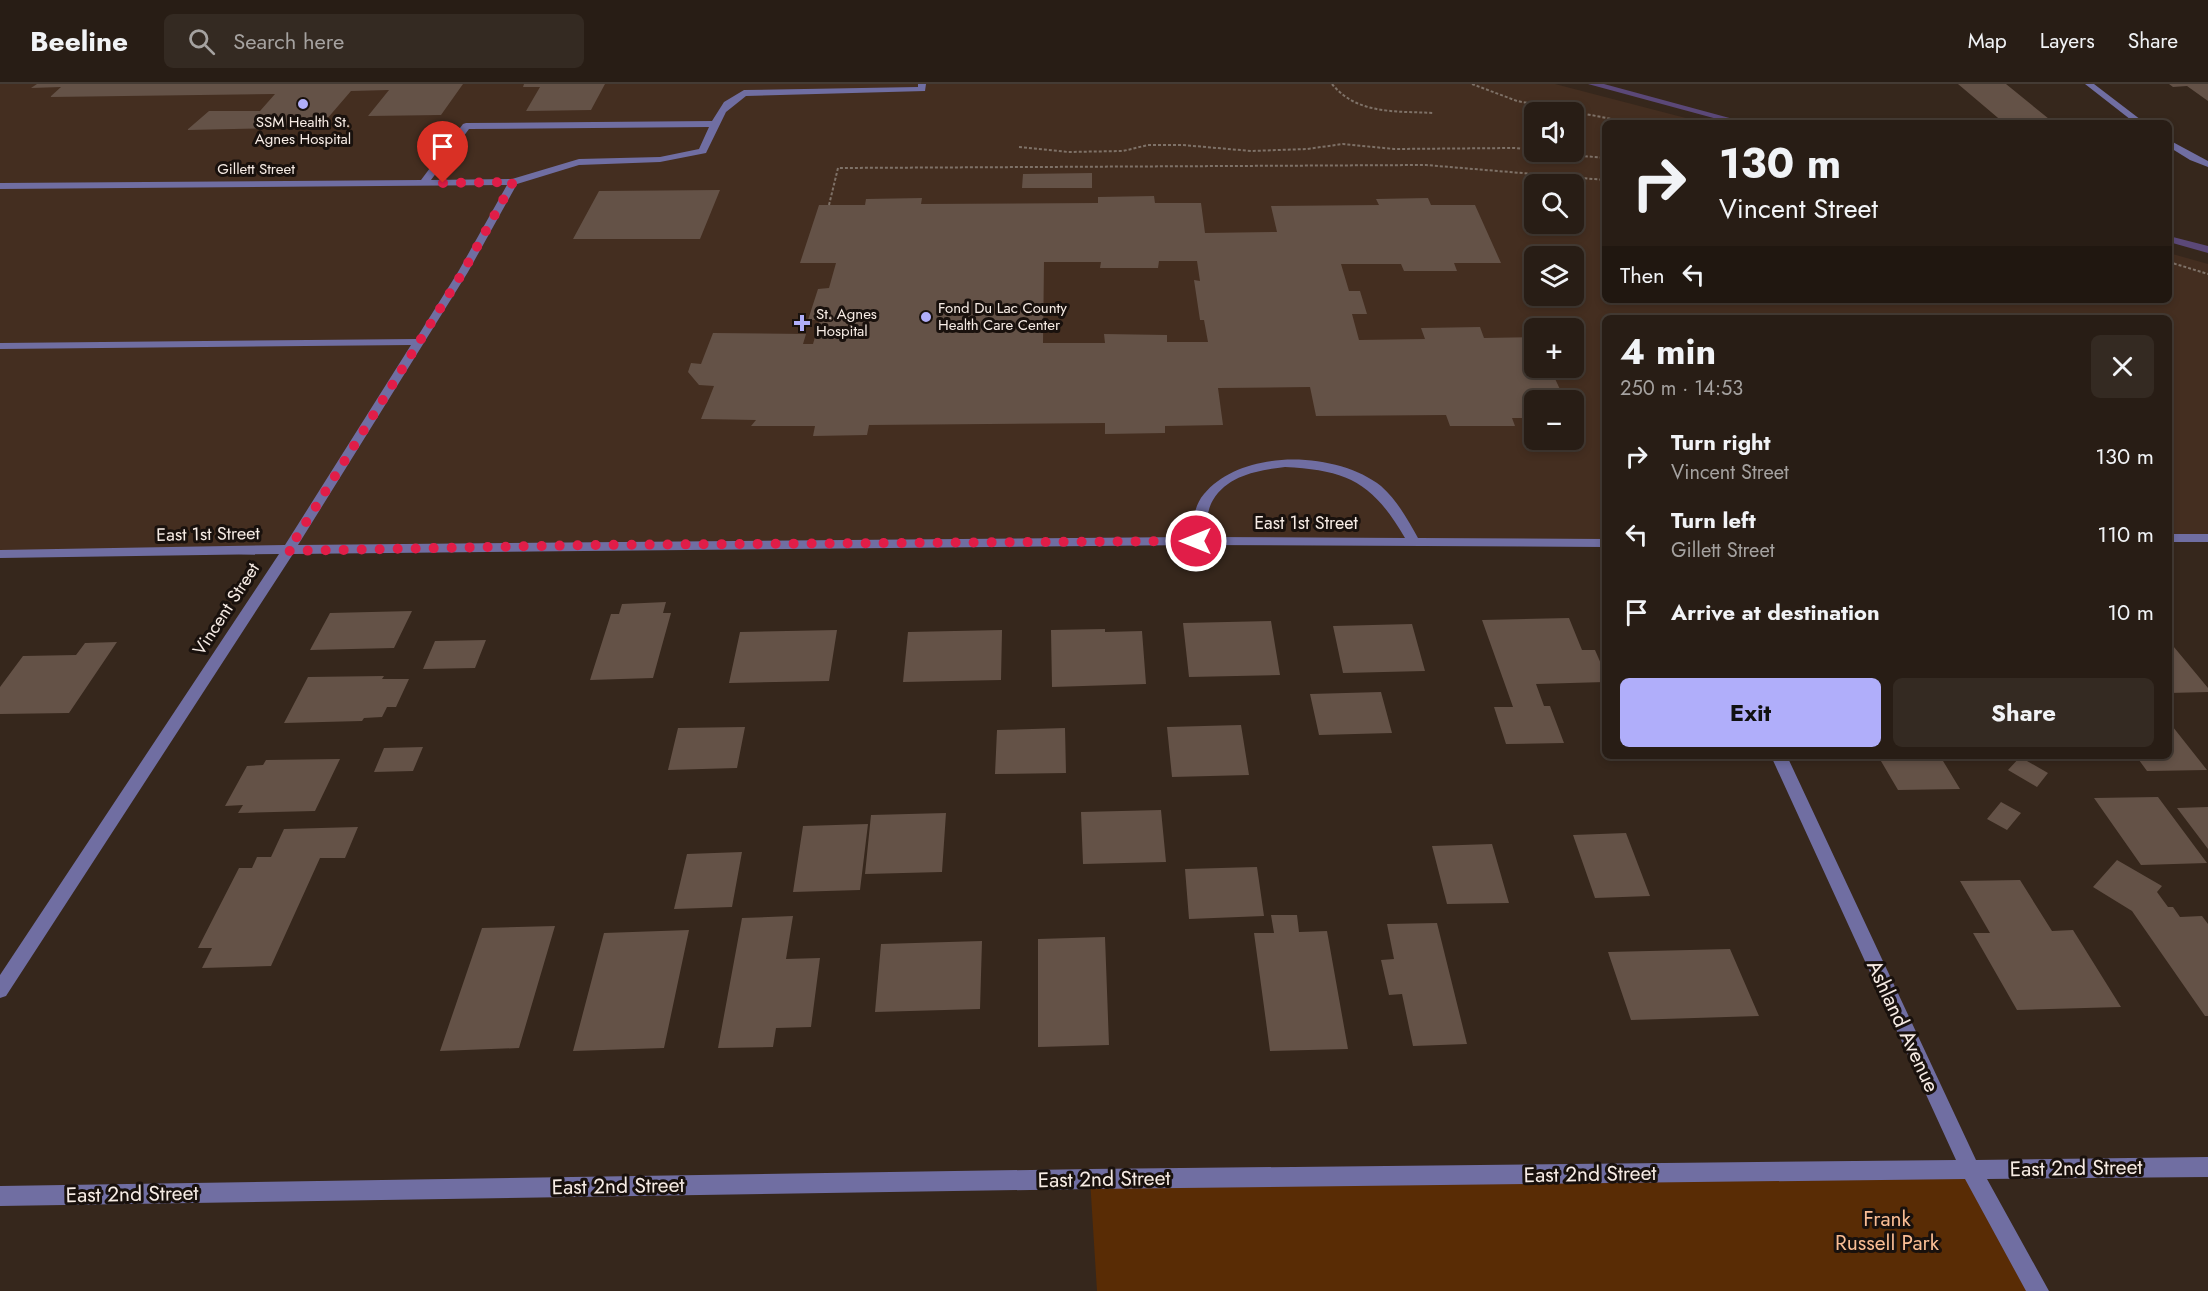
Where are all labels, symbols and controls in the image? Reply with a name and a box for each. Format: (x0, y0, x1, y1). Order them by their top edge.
search box (164, 14, 584, 68)
text: Beeline (30, 21, 128, 62)
icon: search (185, 25, 218, 58)
text: Search here (233, 25, 344, 57)
text: Map (1968, 26, 2007, 56)
text: Layers (2040, 26, 2095, 56)
text: Share (2128, 26, 2178, 56)
marker: SSM Health St. Agnes Hospital (296, 97, 310, 111)
map controls (1524, 102, 1584, 450)
button: sound (1524, 102, 1584, 162)
place label: SSM Health St. Agnes Hospital (255, 111, 351, 150)
pin (417, 121, 468, 183)
icon: arrive (426, 130, 459, 163)
text: 130 m (1719, 133, 1841, 194)
icon: right (1620, 144, 1698, 222)
street label: Gillett Street (217, 158, 295, 180)
button: search (1524, 174, 1584, 234)
text: Vincent Street (1719, 189, 1878, 228)
button: layers (1524, 246, 1584, 306)
icon: left (1677, 258, 1710, 291)
text: Then (1620, 259, 1665, 291)
place label: Fond Du Lac County Health Care Center (938, 297, 1067, 336)
place label: St. Agnes Hospital (816, 303, 877, 342)
marker: Fond Du Lac County Health Care Center (919, 310, 933, 324)
marker: St. Agnes Hospital (793, 314, 811, 332)
button: + (1524, 318, 1584, 378)
text: 4 min (1620, 325, 1716, 377)
button: close (2091, 335, 2154, 398)
text: 250 m · 14:53 (1620, 374, 1743, 403)
button: − (1524, 390, 1584, 450)
text: Turn right (1671, 426, 1771, 458)
icon: right (1620, 440, 1653, 473)
text: 130 m (2095, 440, 2154, 472)
text: Vincent Street (1671, 458, 1789, 487)
text: Turn left (1671, 504, 1756, 536)
position arrow (1164, 509, 1228, 573)
street label: East 1st Street (1254, 510, 1358, 536)
icon: left (1620, 518, 1653, 551)
text: 110 m (2097, 518, 2154, 550)
street label: East 1st Street (156, 520, 261, 548)
text: Gillett Street (1671, 536, 1775, 565)
street label: Vincent Street (186, 557, 266, 661)
icon: arrive (1620, 596, 1653, 629)
text: Arrive at destination (1671, 596, 1880, 628)
text: 10 m (2107, 596, 2154, 628)
button: Exit (1620, 678, 1881, 747)
button: Share (1893, 678, 2154, 747)
street label: Ashland Avenue (1859, 955, 1947, 1097)
street label: East 2nd Street (2009, 1152, 2143, 1184)
street label: East 2nd Street (1523, 1158, 1657, 1190)
street label: East 2nd Street (1037, 1163, 1171, 1195)
street label: East 2nd Street (551, 1170, 685, 1202)
street label: East 2nd Street (65, 1178, 199, 1210)
park label: Frank Russell Park (1835, 1204, 1940, 1258)

